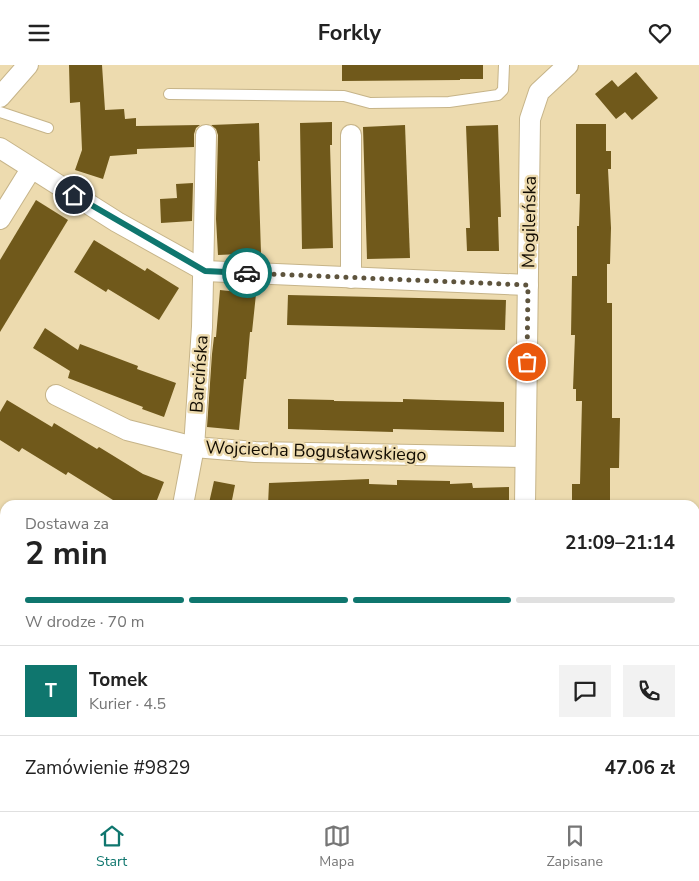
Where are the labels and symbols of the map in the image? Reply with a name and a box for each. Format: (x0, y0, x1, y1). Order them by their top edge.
pin (53, 174, 95, 216)
street label: Mogileńska (516, 176, 542, 268)
courier (222, 248, 272, 298)
street label: Barcińska (184, 334, 214, 414)
pin (506, 341, 548, 383)
street label: Wojciecha Bogusławskiego (205, 435, 427, 467)

